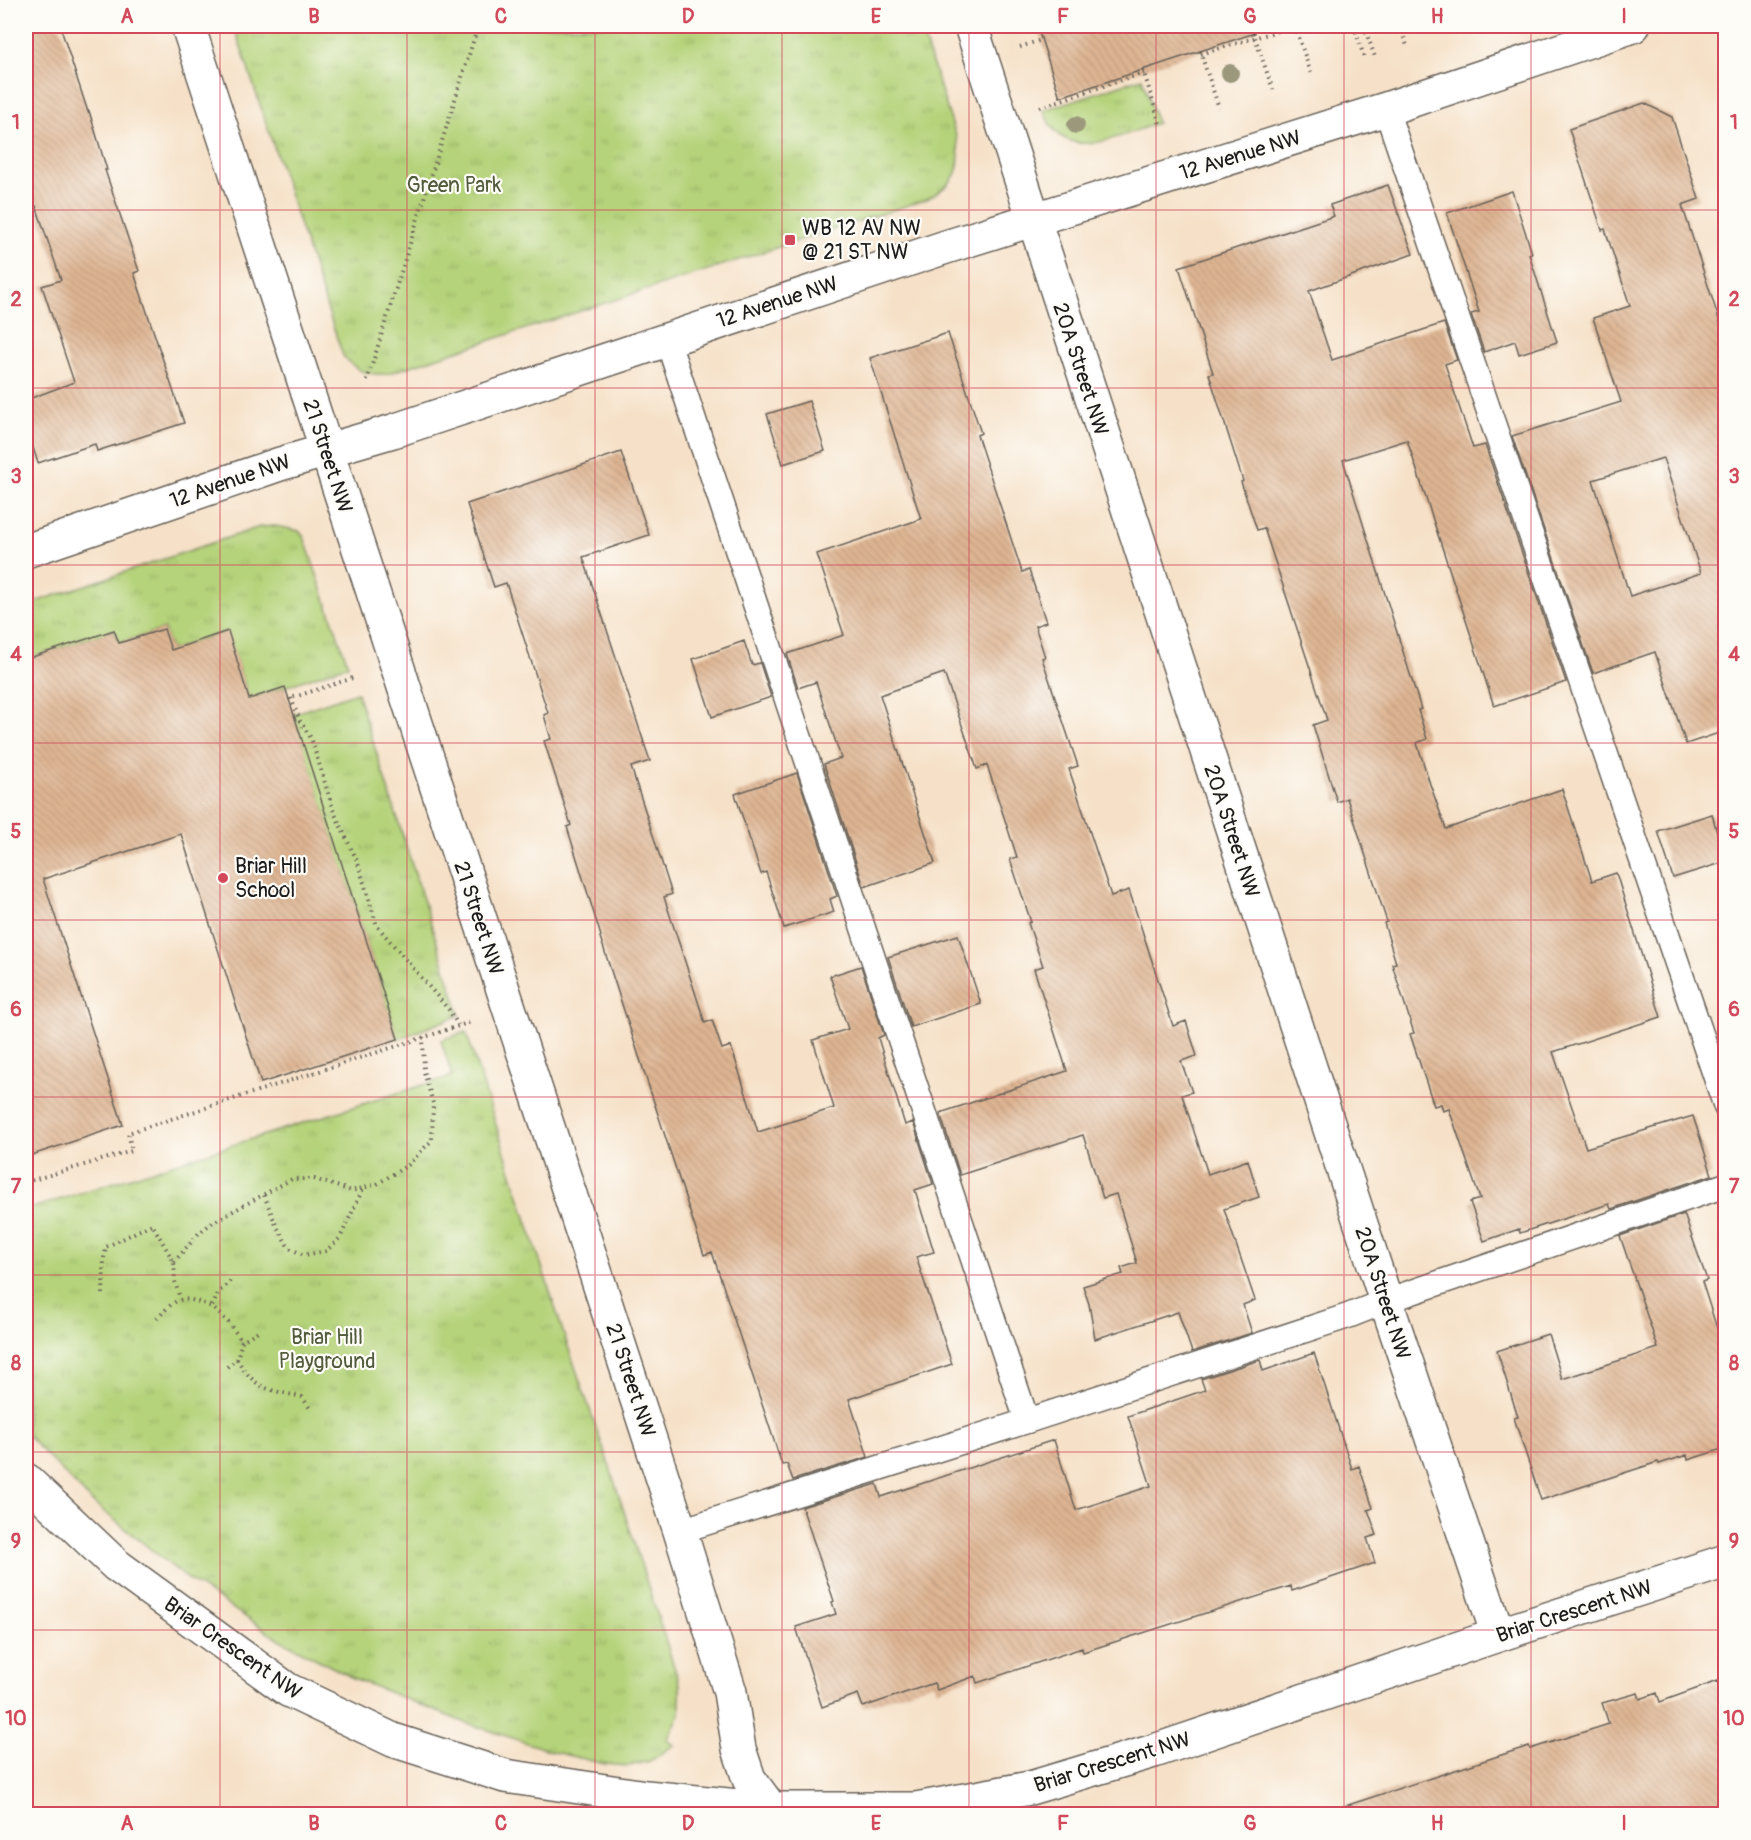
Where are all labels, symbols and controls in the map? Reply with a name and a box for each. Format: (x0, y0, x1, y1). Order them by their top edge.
text: A (121, 4, 134, 29)
text: B (308, 4, 320, 29)
text: C (495, 4, 507, 29)
text: D (682, 4, 695, 29)
text: E (871, 4, 882, 29)
text: F (1057, 4, 1069, 29)
text: G (1243, 4, 1257, 29)
text: H (1431, 4, 1444, 29)
text: I (1621, 4, 1627, 29)
text: 1 (12, 110, 20, 135)
text: 1 (1730, 110, 1738, 135)
street label: 12 Avenue NW (1176, 124, 1304, 187)
park label: Green Park (407, 172, 501, 199)
place label: WB 12 AV NW @ 21 ST NW (802, 215, 921, 266)
marker: WB 12 AV NW @ 21 ST NW (783, 233, 797, 247)
street label: 12 Avenue NW (713, 270, 841, 335)
text: 2 (10, 287, 22, 312)
text: 2 (1728, 287, 1740, 312)
street label: 20A Street NW (1046, 299, 1115, 439)
street label: 21 Street NW (296, 396, 359, 517)
street label: 12 Avenue NW (166, 448, 294, 515)
text: 3 (10, 464, 22, 489)
text: 3 (1728, 464, 1740, 489)
text: 4 (10, 642, 22, 667)
text: 4 (1728, 642, 1740, 667)
street label: 20A Street NW (1197, 761, 1266, 901)
text: 5 (11, 819, 22, 844)
text: 5 (1729, 819, 1740, 844)
place label: Briar Hill School (235, 853, 307, 904)
street label: 21 Street NW (447, 858, 510, 979)
marker: Briar Hill School (216, 871, 230, 885)
text: 6 (10, 997, 22, 1022)
text: 6 (1728, 997, 1740, 1022)
text: 7 (11, 1174, 22, 1199)
text: 7 (1729, 1174, 1740, 1199)
street label: 20A Street NW (1348, 1223, 1417, 1363)
street label: 21 Street NW (599, 1320, 662, 1441)
park label: Briar Hill Playground (279, 1324, 375, 1375)
text: 8 (11, 1351, 21, 1376)
text: 8 (1729, 1351, 1739, 1376)
text: 9 (11, 1529, 21, 1554)
text: 9 (1729, 1529, 1739, 1554)
street label: Briar Crescent NW (1493, 1574, 1655, 1649)
street label: Briar Crescent NW (159, 1591, 307, 1706)
text: 10 (5, 1706, 27, 1731)
text: 10 (1723, 1706, 1745, 1731)
street label: Briar Crescent NW (1031, 1726, 1194, 1799)
text: A (121, 1811, 134, 1836)
text: B (308, 1811, 320, 1836)
text: C (495, 1811, 507, 1836)
text: D (682, 1811, 695, 1836)
text: E (871, 1811, 882, 1836)
text: F (1057, 1811, 1069, 1836)
text: G (1243, 1811, 1257, 1836)
text: H (1431, 1811, 1444, 1836)
text: I (1621, 1811, 1627, 1836)

